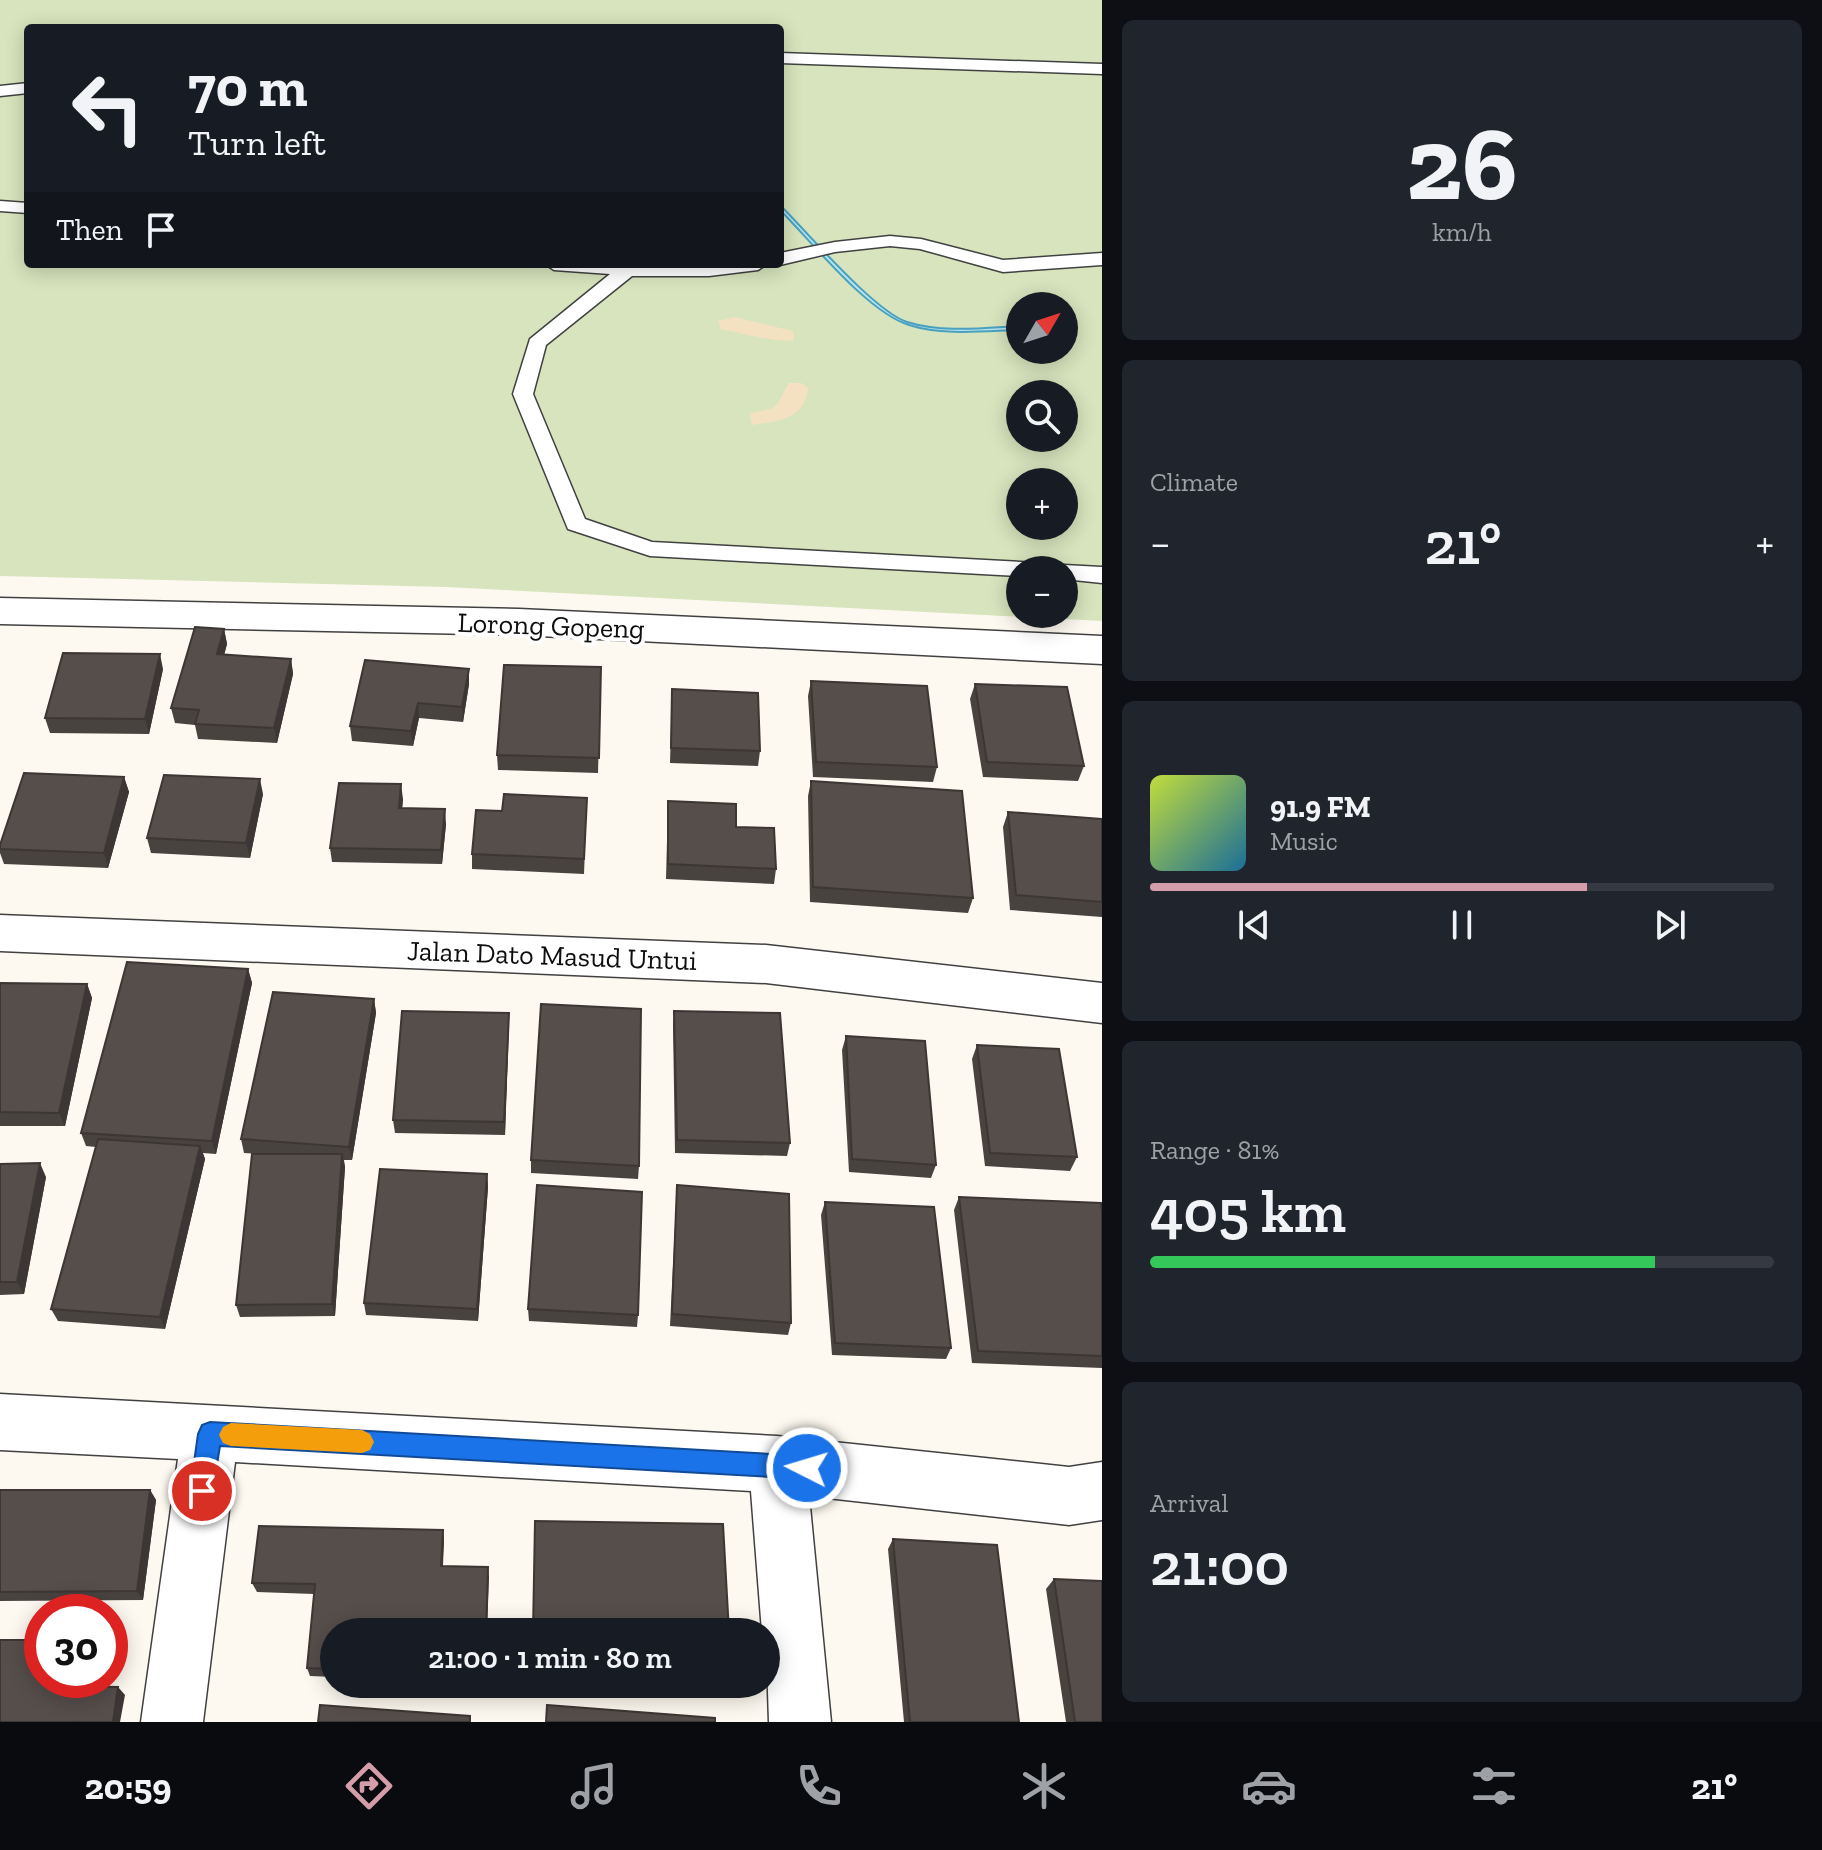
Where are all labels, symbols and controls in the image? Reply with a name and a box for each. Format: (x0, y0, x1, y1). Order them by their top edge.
text: 70 m (188, 53, 308, 120)
icon: left (56, 56, 160, 160)
text: 26 (1406, 101, 1518, 226)
text: Turn left (188, 121, 326, 164)
icon: arrive (139, 208, 183, 252)
text: Then (56, 212, 123, 248)
text: km/h (1432, 216, 1492, 248)
north arrow (1006, 292, 1078, 364)
map controls (1006, 292, 1078, 628)
button: search (1006, 380, 1078, 452)
text: Climate (1150, 466, 1238, 498)
button: + (1006, 468, 1078, 540)
text: 21° (1425, 507, 1501, 579)
text: − (1150, 516, 1171, 569)
text: + (1755, 516, 1774, 569)
button: − (1006, 556, 1078, 628)
street label: Lorong Gopeng (457, 606, 645, 645)
text: 91.9 FM (1270, 789, 1371, 825)
text: Music (1270, 825, 1338, 857)
icon: previous (1232, 903, 1276, 947)
icon: pause (1440, 903, 1484, 947)
icon: next (1648, 903, 1692, 947)
street label: Jalan Dato Masud Untui (406, 934, 698, 977)
text: Range · 81% (1150, 1134, 1279, 1166)
text: 405 km (1150, 1175, 1346, 1247)
position arrow (765, 1426, 849, 1510)
pin (168, 1457, 236, 1525)
icon: arrive (180, 1469, 224, 1513)
text: Arrival (1150, 1487, 1228, 1519)
text: 21:00 (1150, 1528, 1289, 1600)
speed limit sign: 30 (24, 1594, 128, 1698)
text: 21:00 · 1 min · 80 m (428, 1640, 672, 1676)
icon: directions (341, 1758, 397, 1814)
icon: music (566, 1758, 622, 1814)
icon: phone (791, 1758, 847, 1814)
icon: climate (1016, 1758, 1072, 1814)
icon: car (1241, 1758, 1297, 1814)
icon: filters (1466, 1758, 1522, 1814)
text: 20:59 (85, 1765, 172, 1808)
text: 21° (1691, 1765, 1737, 1808)

